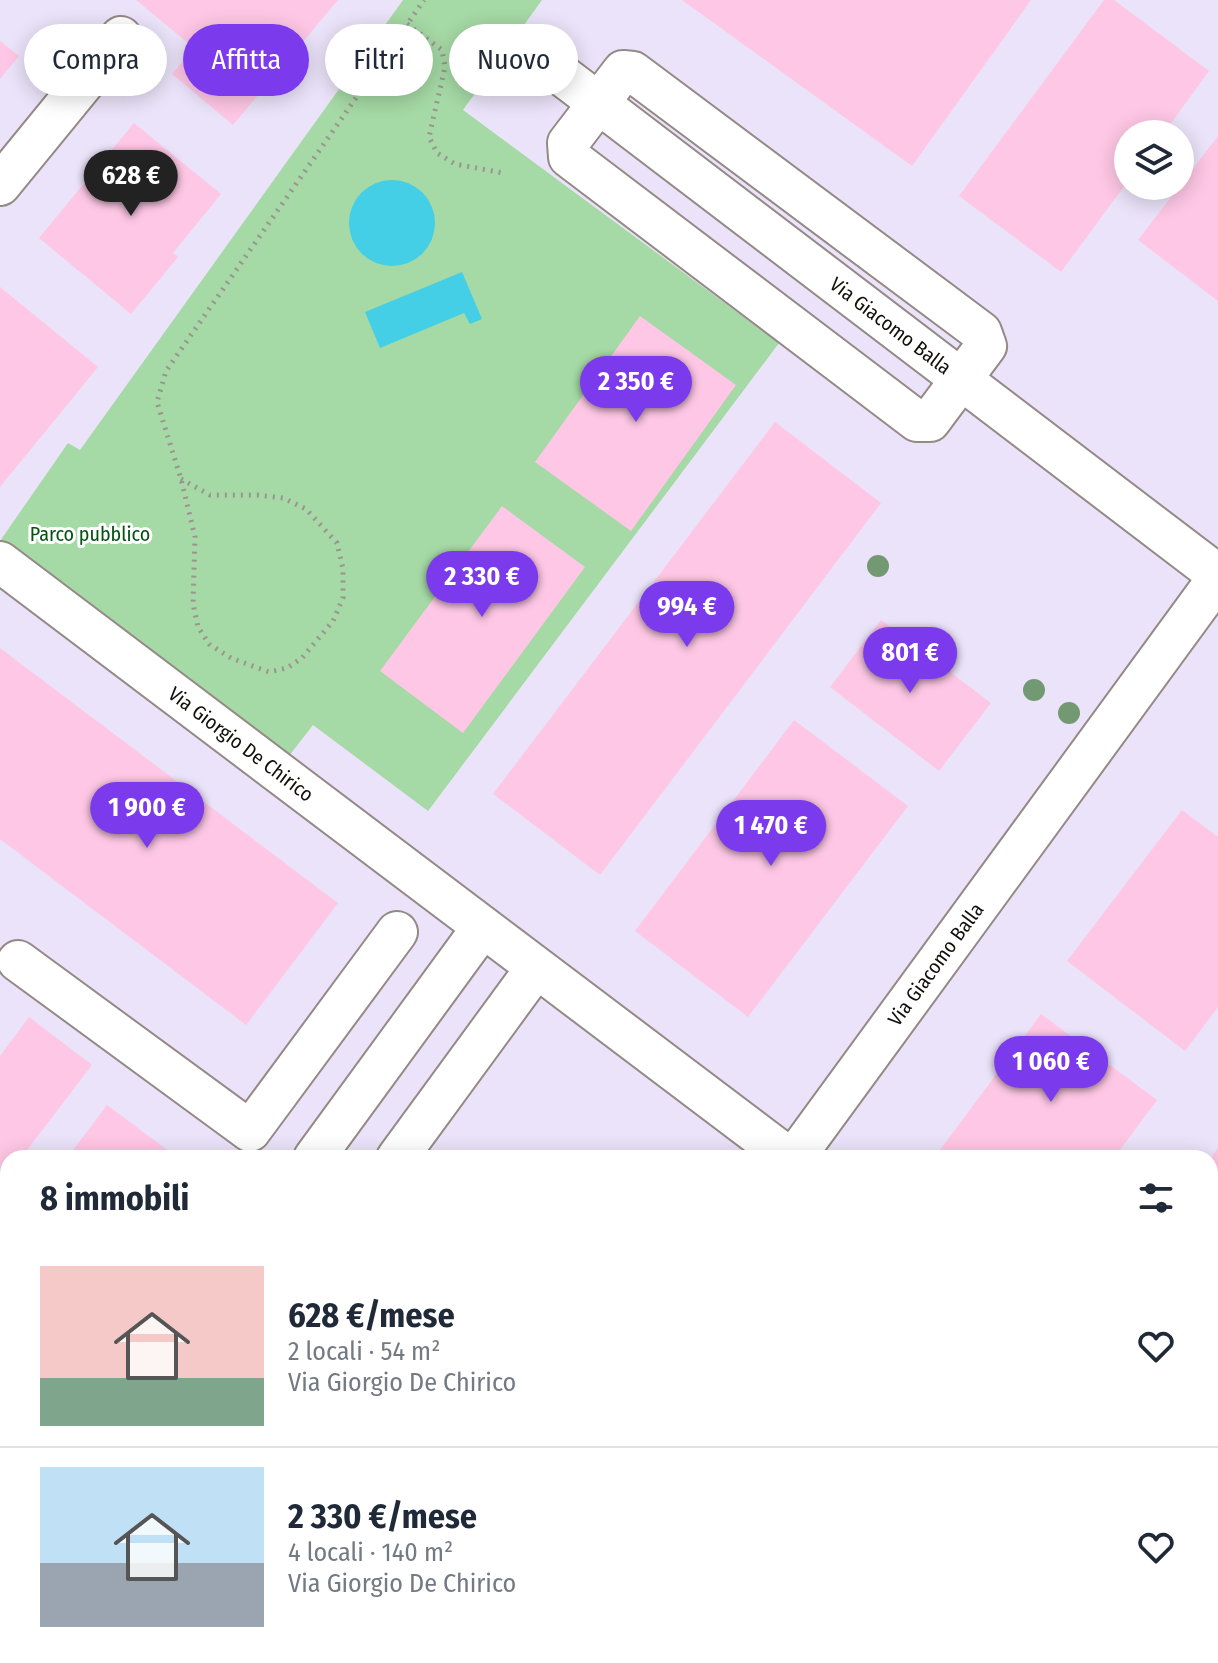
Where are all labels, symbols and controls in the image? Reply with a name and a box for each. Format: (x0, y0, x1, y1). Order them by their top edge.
chip: Compra (24, 24, 167, 96)
chip: Affitta (183, 24, 309, 96)
chip: Filtri (325, 24, 433, 96)
chip: Nuovo (449, 24, 578, 96)
map controls (1114, 120, 1194, 200)
button: layers (1114, 120, 1194, 200)
pin: 628 € (75, 150, 187, 218)
text: 628 € (102, 160, 160, 191)
street label: Via Giacomo Balla (825, 272, 956, 380)
pin: 2 350 € (562, 356, 710, 424)
text: 2 350 € (598, 366, 674, 397)
park label: Parco pubblico (30, 522, 150, 546)
pin: 2 330 € (408, 551, 556, 619)
text: 2 330 € (444, 561, 520, 592)
pin: 994 € (631, 581, 743, 649)
text: 994 € (657, 591, 717, 622)
pin: 801 € (854, 627, 966, 695)
text: 801 € (881, 637, 939, 668)
street label: Via Giorgio De Chirico (164, 681, 318, 807)
pin: 1 900 € (73, 782, 221, 850)
text: 1 900 € (108, 792, 186, 823)
pin: 1 470 € (697, 800, 845, 868)
text: 1 470 € (734, 810, 808, 841)
street label: Via Giacomo Balla (883, 898, 988, 1030)
pin: 1 060 € (977, 1036, 1125, 1104)
text: 1 060 € (1012, 1046, 1090, 1077)
icon: filters (1134, 1176, 1178, 1220)
text: 8 immobili (40, 1178, 189, 1219)
text: 628 €/mese (288, 1295, 455, 1336)
icon: home (104, 1298, 200, 1394)
icon: heart (1134, 1324, 1178, 1368)
text: 2 locali · 54 m² (288, 1336, 440, 1367)
text: Via Giorgio De Chirico (288, 1367, 516, 1398)
text: 2 330 €/mese (288, 1496, 477, 1537)
icon: home (104, 1499, 200, 1595)
icon: heart (1134, 1525, 1178, 1569)
text: 4 locali · 140 m² (288, 1537, 453, 1568)
text: Via Giorgio De Chirico (288, 1568, 516, 1599)

